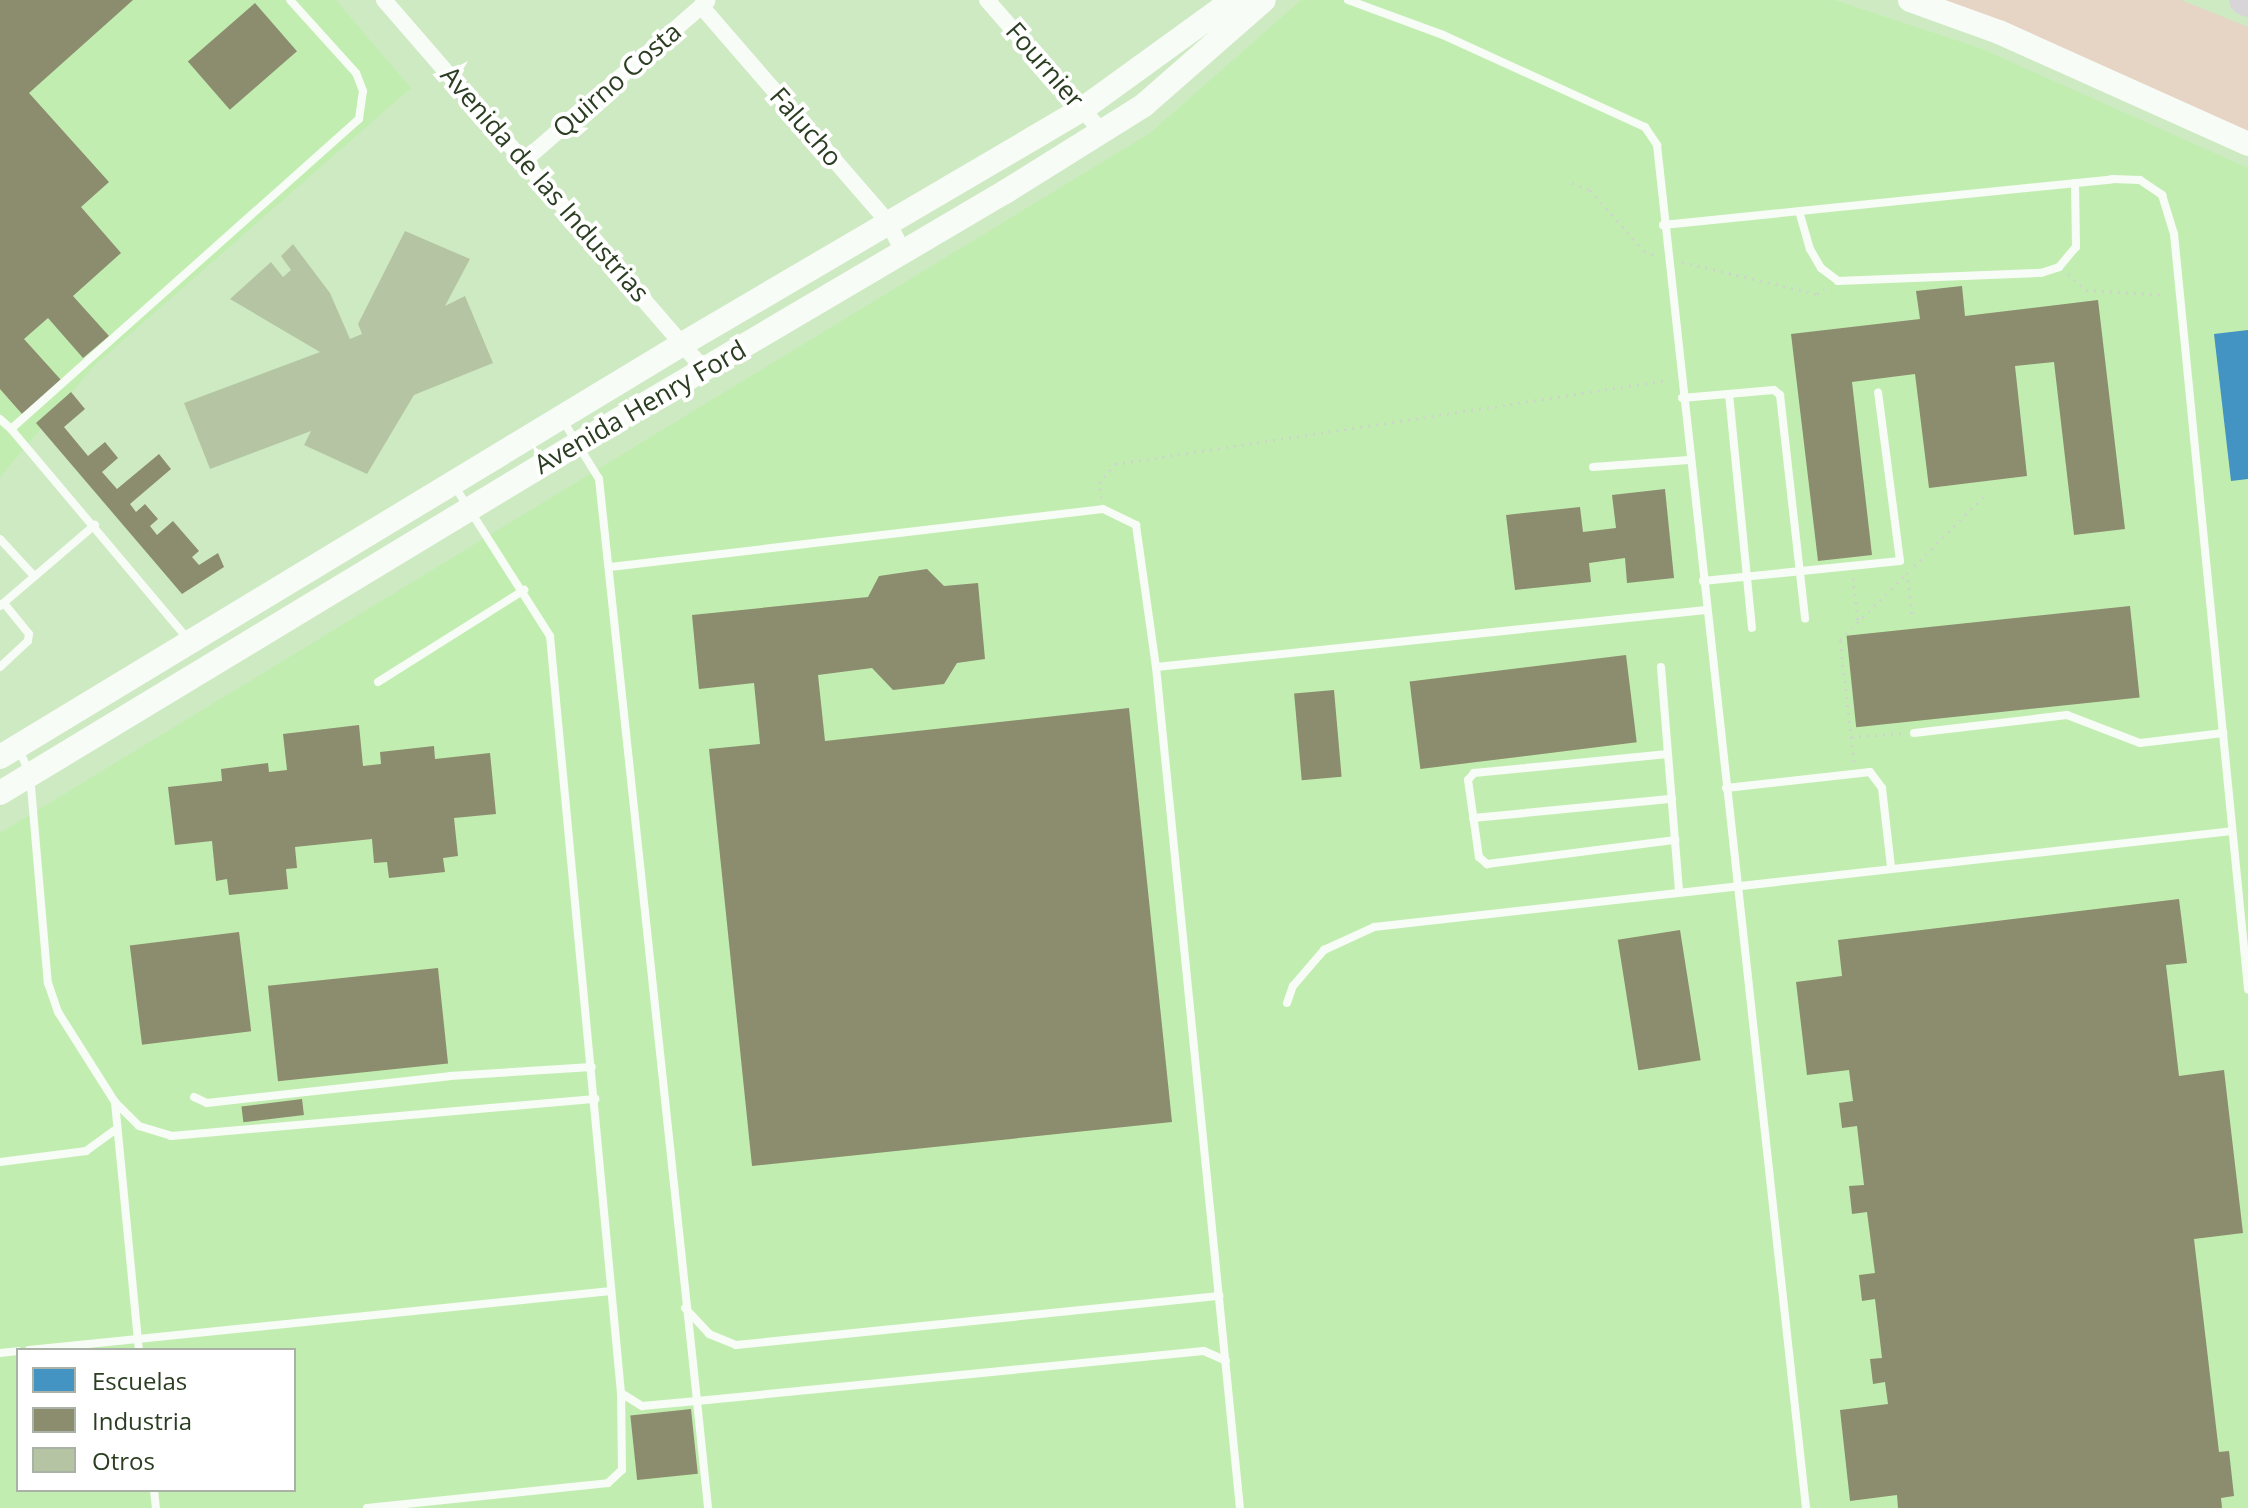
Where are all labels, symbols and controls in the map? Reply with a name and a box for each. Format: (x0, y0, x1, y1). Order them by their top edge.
street label: Quirno Costa (546, 16, 688, 144)
street label: Fournier (999, 16, 1091, 114)
street label: Avenida de las Industrias (434, 60, 656, 308)
street label: Falucho (763, 81, 849, 173)
street label: Avenida Henry Ford (529, 334, 751, 480)
legend (16, 1348, 296, 1492)
text: Escuelas (92, 1364, 187, 1397)
text: Industria (92, 1404, 192, 1437)
text: Otros (92, 1444, 155, 1477)

